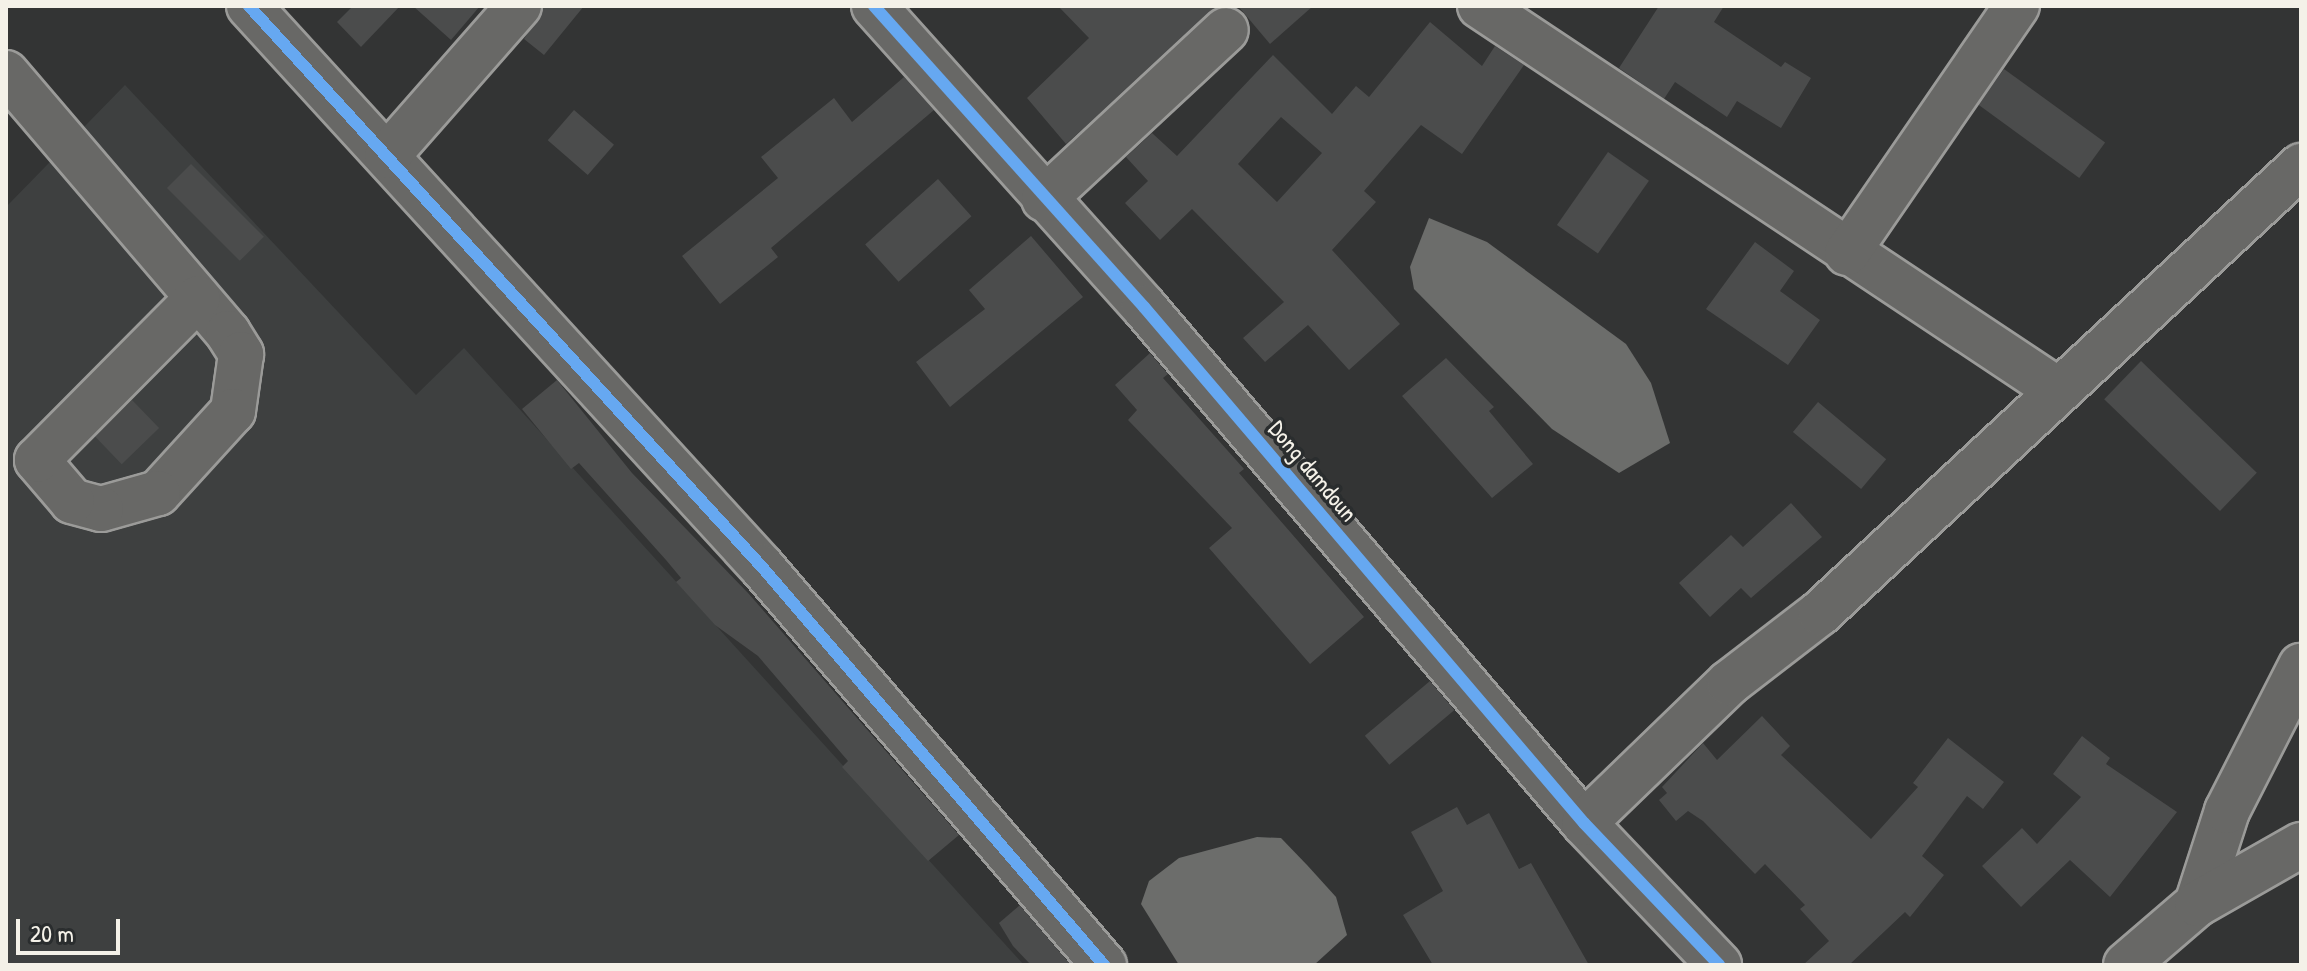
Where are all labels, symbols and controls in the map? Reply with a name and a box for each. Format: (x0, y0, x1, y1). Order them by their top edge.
street label: Dong damdoun (1263, 415, 1363, 527)
scale bar (20, 903, 124, 953)
text: 20 m (30, 917, 74, 949)

